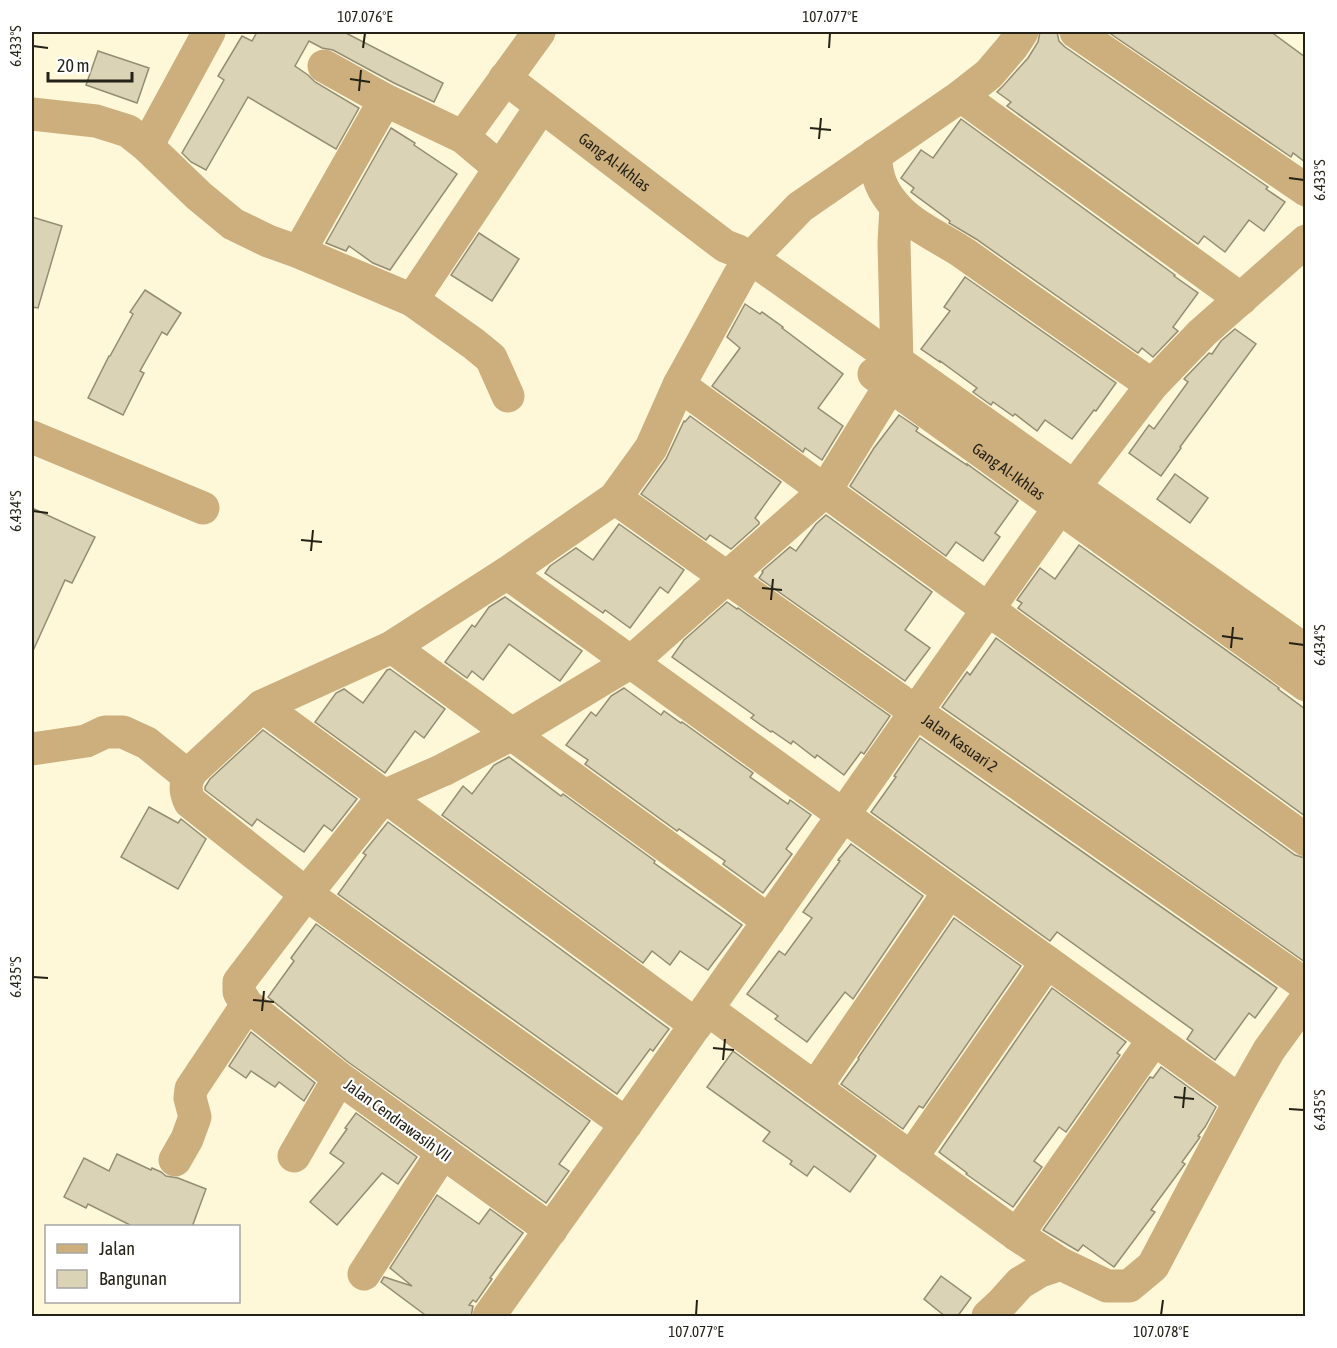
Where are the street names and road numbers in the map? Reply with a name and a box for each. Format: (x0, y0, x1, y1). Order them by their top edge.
street label: Gang Al-Ikhlas (575, 129, 654, 195)
street label: Gang Al-Ikhlas (969, 439, 1049, 503)
street label: Jalan Kasuari 2 (919, 710, 1001, 775)
street label: Jalan Cendrawasih VII (341, 1075, 455, 1165)

